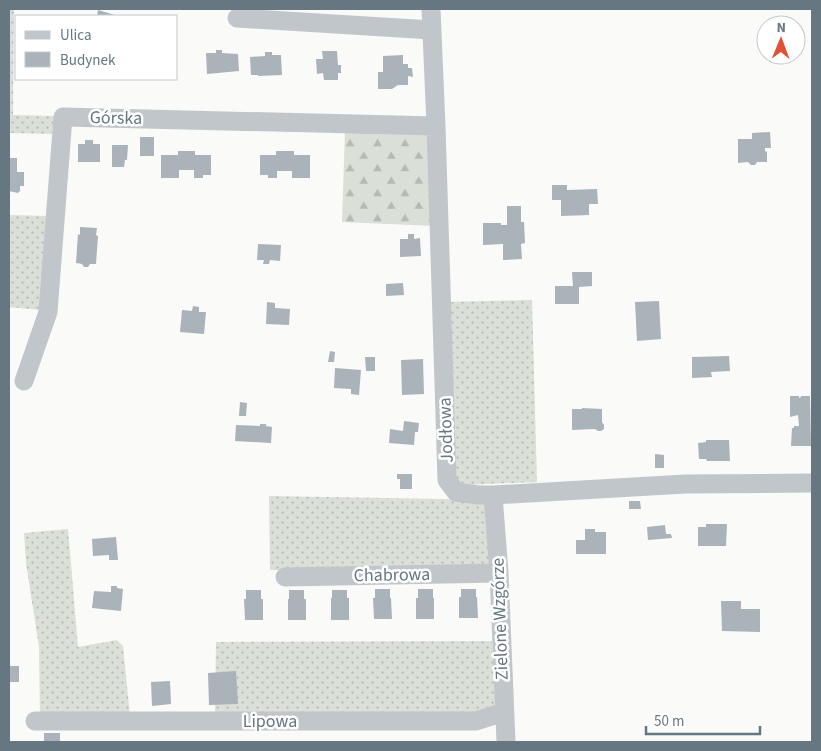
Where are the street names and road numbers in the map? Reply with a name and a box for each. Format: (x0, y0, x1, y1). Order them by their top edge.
street label: Górska (90, 105, 142, 131)
street label: Jodłowa (432, 397, 460, 463)
street label: Zielone Wzgórze (485, 557, 515, 681)
street label: Chabrowa (353, 562, 431, 588)
street label: Lipowa (243, 709, 297, 734)

